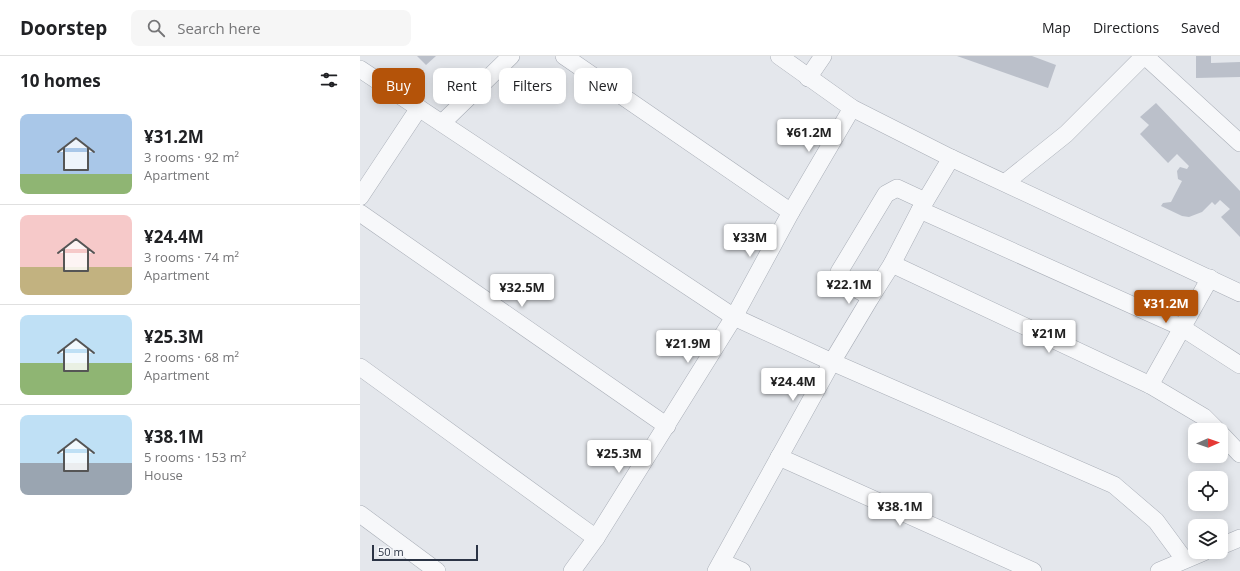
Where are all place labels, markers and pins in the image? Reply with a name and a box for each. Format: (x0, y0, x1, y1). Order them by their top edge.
pin: ¥61.2M (776, 119, 842, 153)
pin: ¥33M (726, 224, 774, 258)
pin: ¥22.1M (816, 271, 882, 305)
pin: ¥32.5M (489, 274, 555, 308)
pin: ¥31.2M (1133, 290, 1199, 324)
pin: ¥21M (1025, 320, 1073, 354)
pin: ¥21.9M (655, 330, 721, 364)
pin: ¥24.4M (760, 368, 826, 402)
pin: ¥25.3M (586, 440, 652, 474)
pin: ¥38.1M (867, 493, 933, 527)

